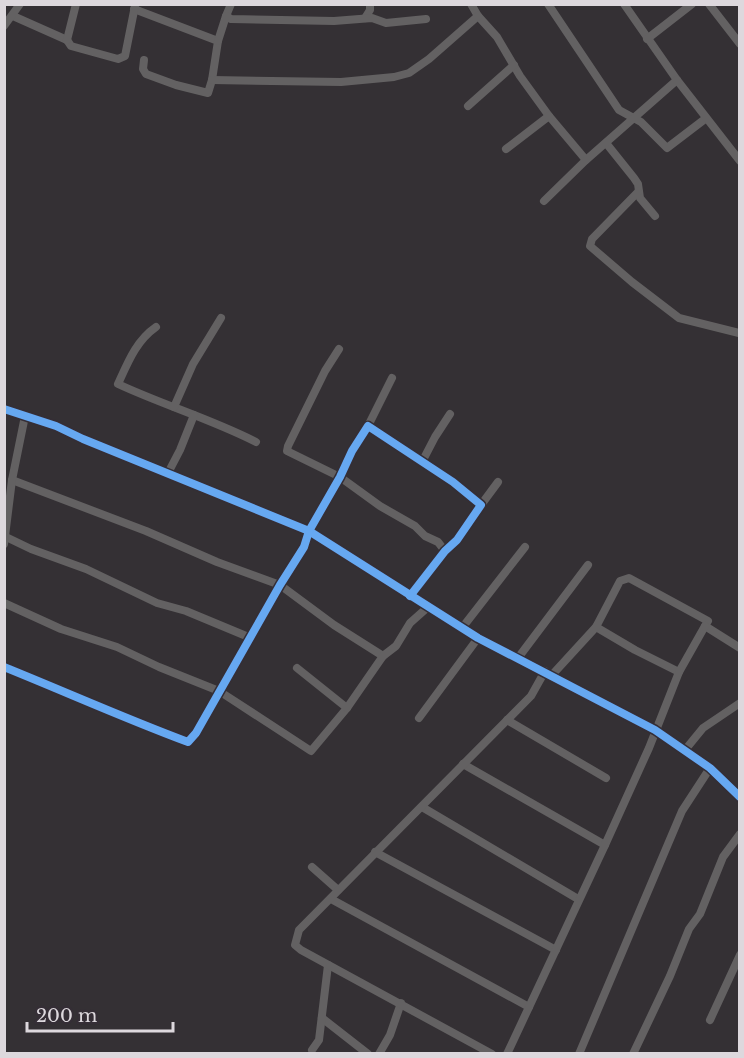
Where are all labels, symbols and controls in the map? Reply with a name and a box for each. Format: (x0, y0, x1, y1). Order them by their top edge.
scale bar (27, 995, 172, 1033)
text: 200 m (36, 1005, 97, 1027)

